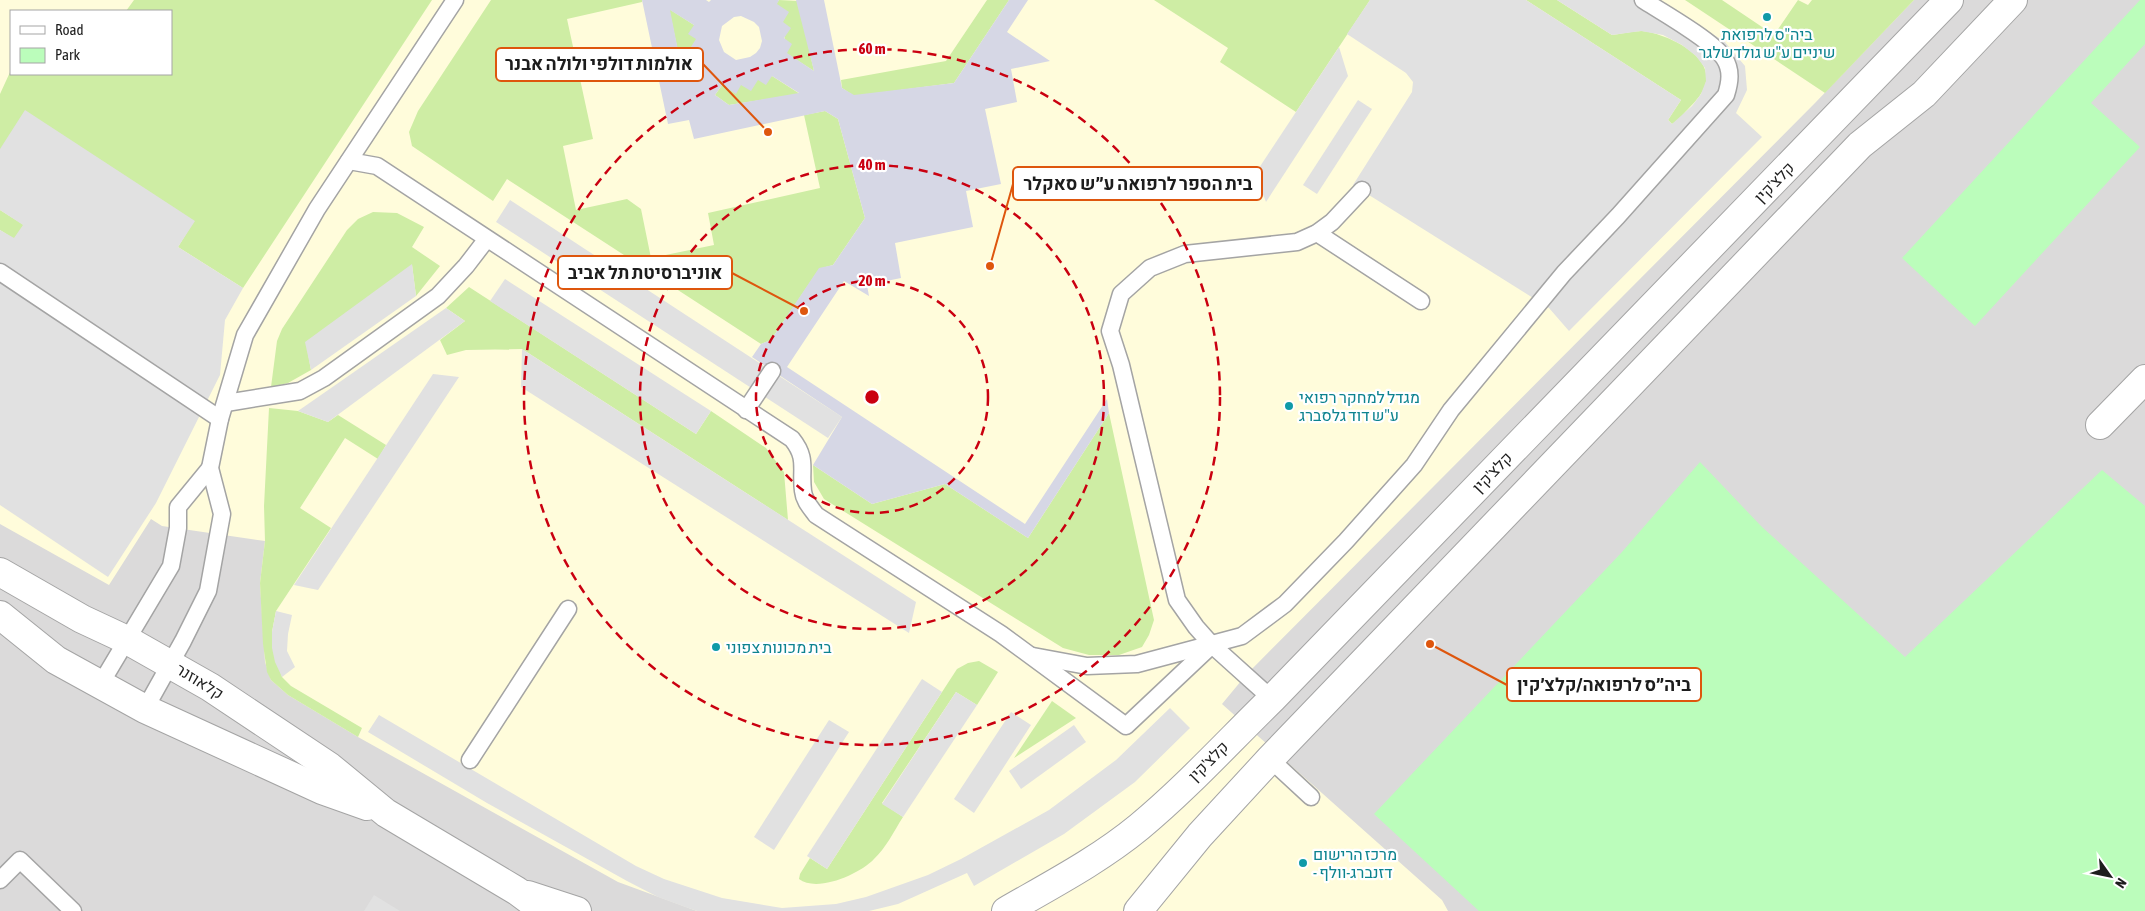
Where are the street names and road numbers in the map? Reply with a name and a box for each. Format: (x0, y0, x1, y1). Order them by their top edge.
street label: קלצ'קין (1751, 158, 1797, 206)
street label: קלצ'קין (1469, 448, 1515, 496)
street label: קלאוזנר (173, 659, 227, 703)
street label: קלצ'קין (1184, 737, 1232, 785)

